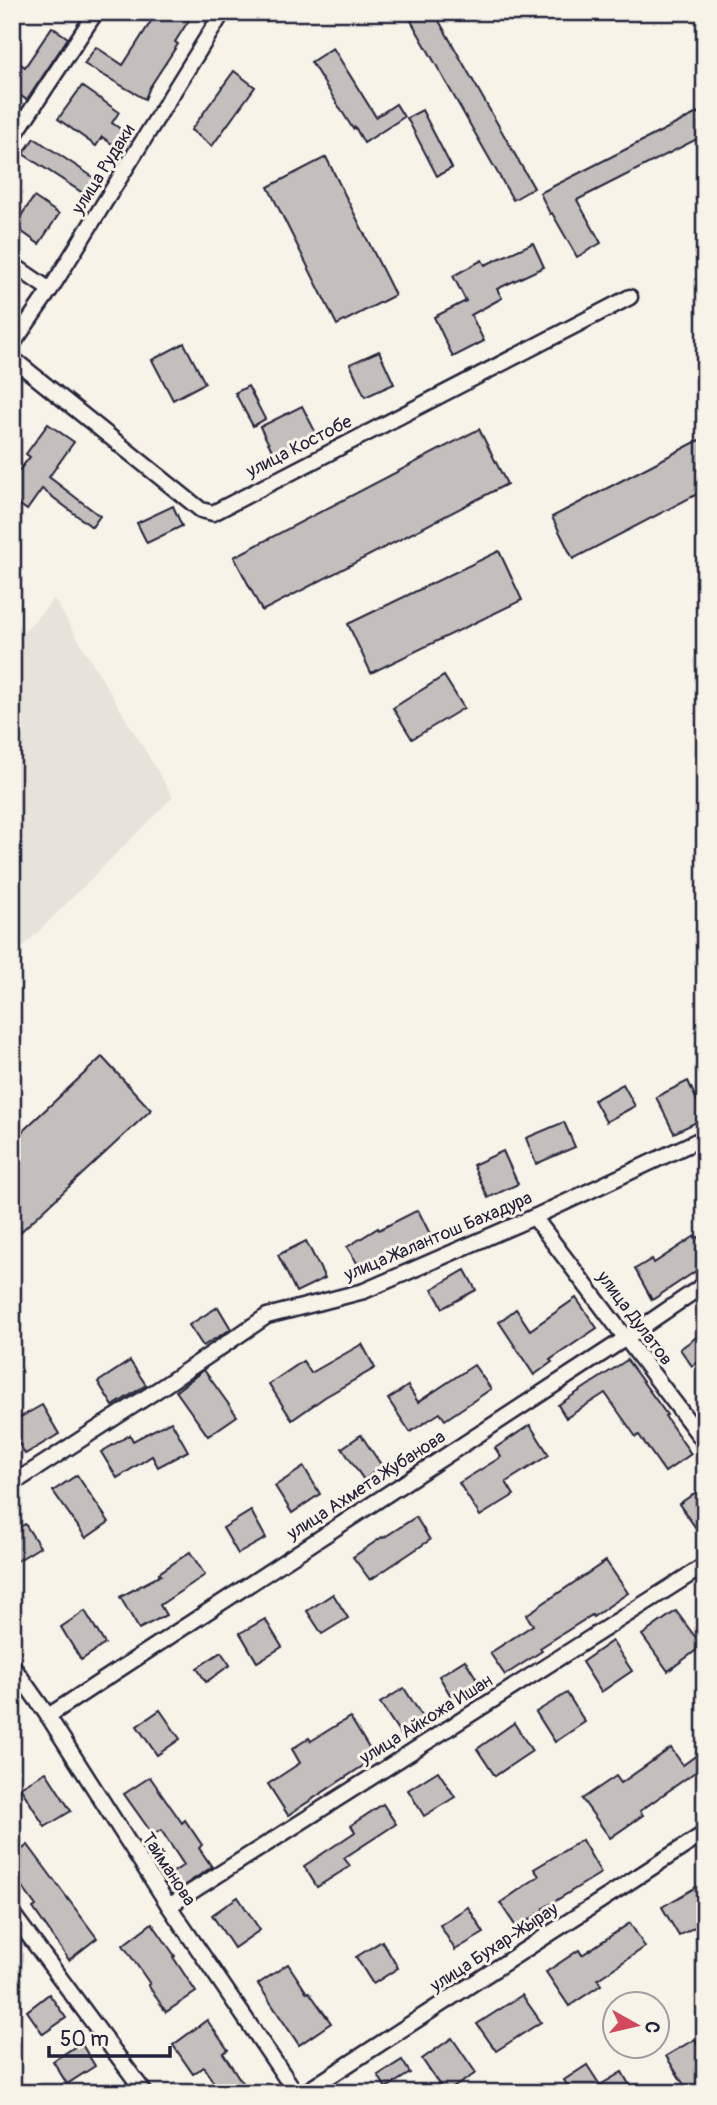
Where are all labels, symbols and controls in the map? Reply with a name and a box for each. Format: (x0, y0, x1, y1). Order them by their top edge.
street label: улица Рудаки (66, 120, 140, 219)
street label: улица Костобе (242, 410, 356, 483)
street label: улица Жалантош Бахадура (340, 1186, 536, 1287)
street label: улица Дулатов (591, 1266, 678, 1370)
street label: улица Ахмета Жубанова (282, 1426, 450, 1546)
street label: улица Айкожа Ишан (355, 1669, 497, 1770)
street label: Тайманова (136, 1828, 201, 1910)
street label: улица Бухар-Жырау (425, 1897, 563, 1998)
north arrow (602, 1990, 672, 2060)
scale bar (49, 2014, 170, 2058)
text: С (639, 2020, 665, 2035)
text: 50 m (60, 2026, 109, 2053)

